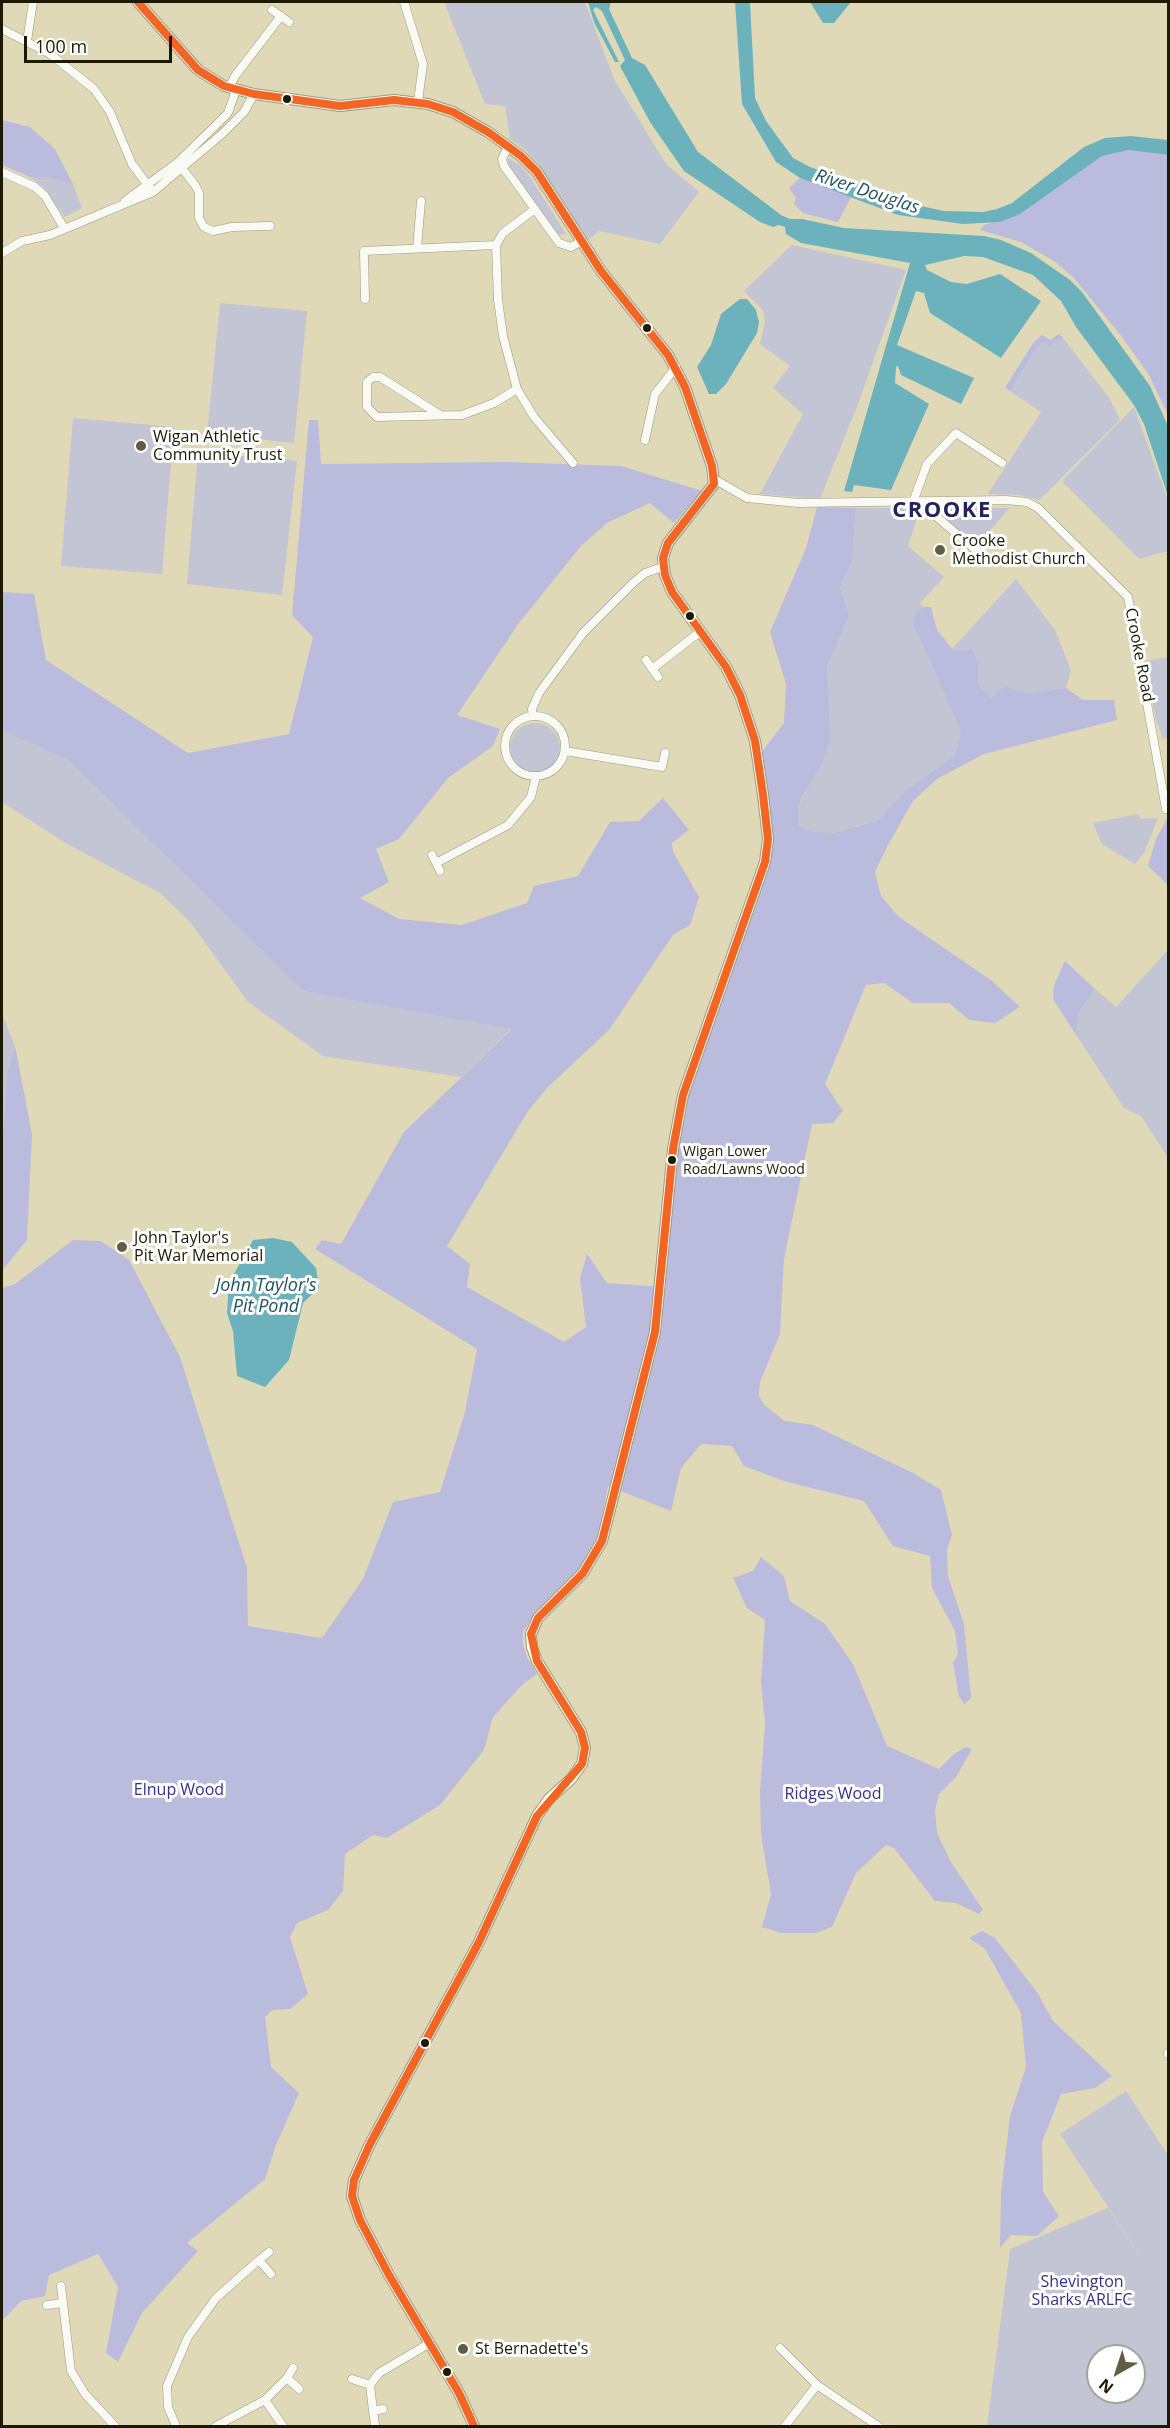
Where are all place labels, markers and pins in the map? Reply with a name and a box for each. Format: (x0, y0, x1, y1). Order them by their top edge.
unlabelled marker (281, 93, 293, 105)
unlabelled marker (641, 322, 653, 334)
place label: Wigan Athletic Community Trust (153, 427, 282, 465)
marker: Wigan Athletic Community Trust (134, 439, 148, 453)
place label: Crooke Methodist Church (952, 531, 1086, 569)
marker: Crooke Methodist Church (933, 543, 947, 557)
unlabelled marker (684, 610, 696, 622)
place label: Wigan Lower Road/Lawns Wood (683, 1144, 805, 1176)
marker: Wigan Lower Road/Lawns Wood (666, 1154, 678, 1166)
place label: John Taylor's Pit War Memorial (134, 1228, 263, 1266)
marker: John Taylor's Pit War Memorial (115, 1240, 129, 1254)
unlabelled marker (419, 2037, 431, 2049)
place label: St Bernadette's (475, 2339, 588, 2359)
marker: St Bernadette's (456, 2342, 470, 2356)
unlabelled marker (441, 2366, 453, 2378)

